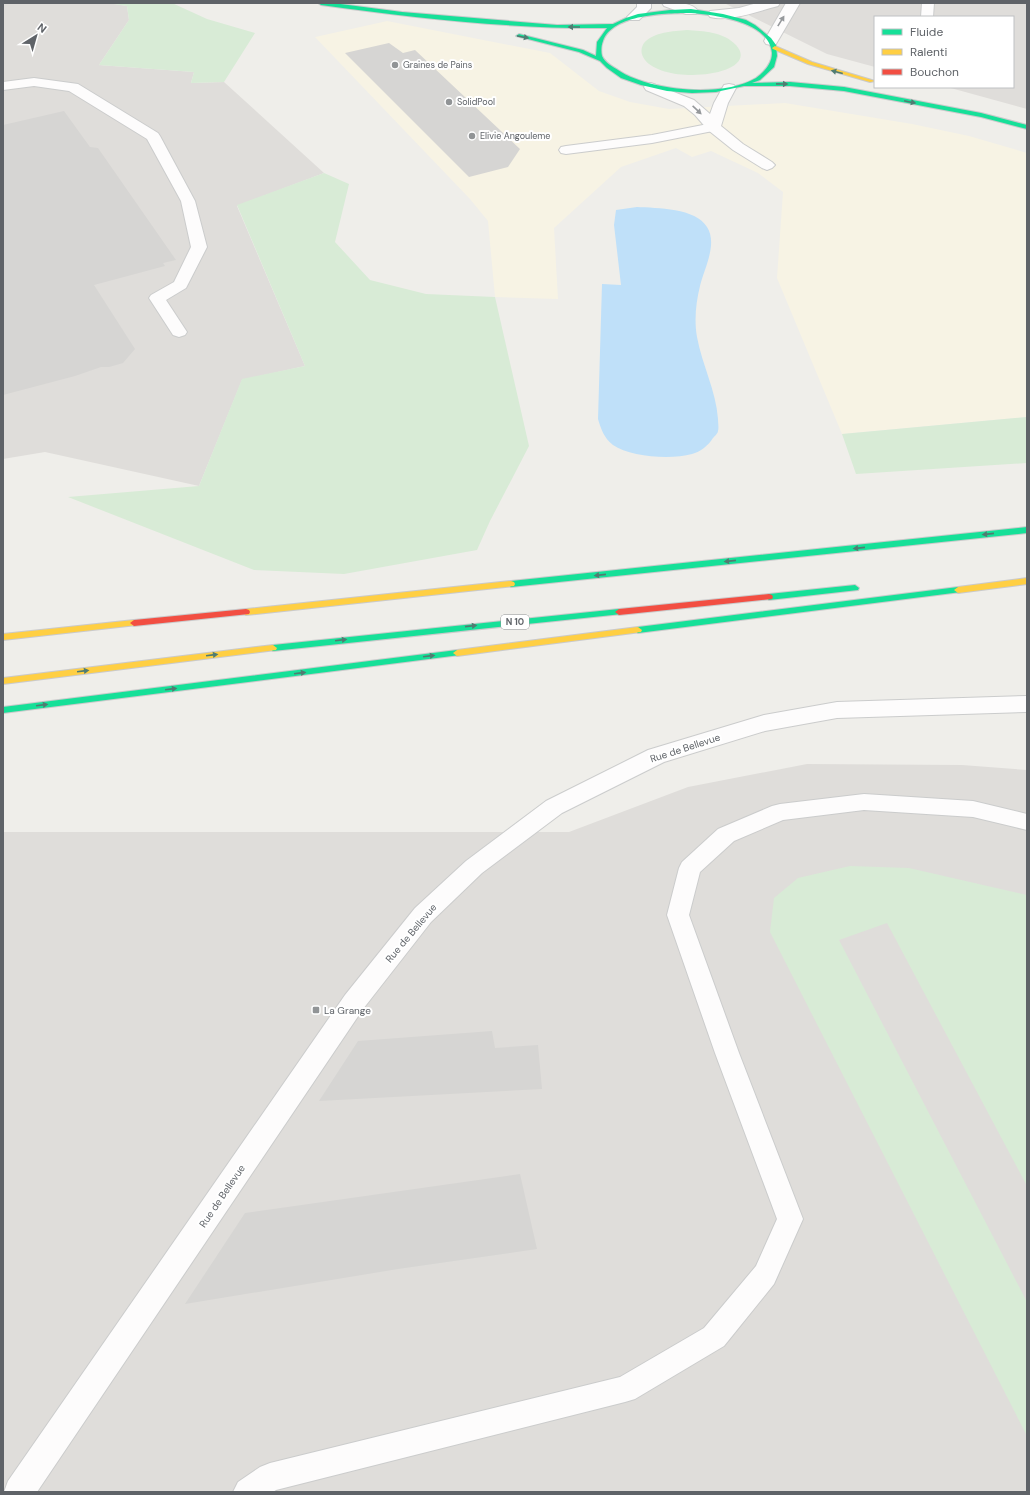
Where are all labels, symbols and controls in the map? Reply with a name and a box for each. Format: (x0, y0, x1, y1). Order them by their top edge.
one-way arrow (778, 15, 785, 27)
north arrow (16, 16, 56, 56)
legend (874, 16, 1014, 88)
text: N (35, 20, 49, 36)
one-way arrow (567, 24, 580, 30)
text: Fluide (910, 24, 943, 40)
one-way arrow (517, 34, 529, 40)
text: Ralenti (910, 44, 948, 60)
place label: Graines de Pains (403, 59, 473, 71)
marker: Graines de Pains (390, 60, 400, 70)
text: Bouchon (910, 64, 959, 80)
one-way arrow (831, 69, 843, 75)
one-way arrow (776, 81, 789, 87)
place label: SolidPool (457, 96, 495, 108)
marker: SolidPool (444, 97, 454, 107)
one-way arrow (904, 100, 916, 106)
one-way arrow (692, 105, 702, 115)
place label: Elivie Angouleme (480, 130, 550, 142)
marker: Elivie Angouleme (467, 131, 477, 141)
one-way arrow (982, 531, 994, 537)
one-way arrow (853, 544, 865, 551)
one-way arrow (724, 558, 736, 564)
one-way arrow (594, 571, 606, 578)
road number: N 10 (501, 615, 529, 629)
one-way arrow (465, 623, 477, 630)
one-way arrow (335, 637, 348, 643)
one-way arrow (206, 652, 218, 659)
one-way arrow (423, 653, 435, 660)
one-way arrow (77, 668, 89, 674)
one-way arrow (294, 669, 306, 676)
one-way arrow (165, 686, 177, 692)
one-way arrow (36, 702, 48, 708)
street label: Rue de Bellevue (648, 730, 722, 765)
street label: Rue de Bellevue (383, 901, 440, 965)
place label: La Grange (324, 1004, 371, 1017)
marker: La Grange (311, 1005, 321, 1015)
street label: Rue de Bellevue (196, 1162, 248, 1230)

